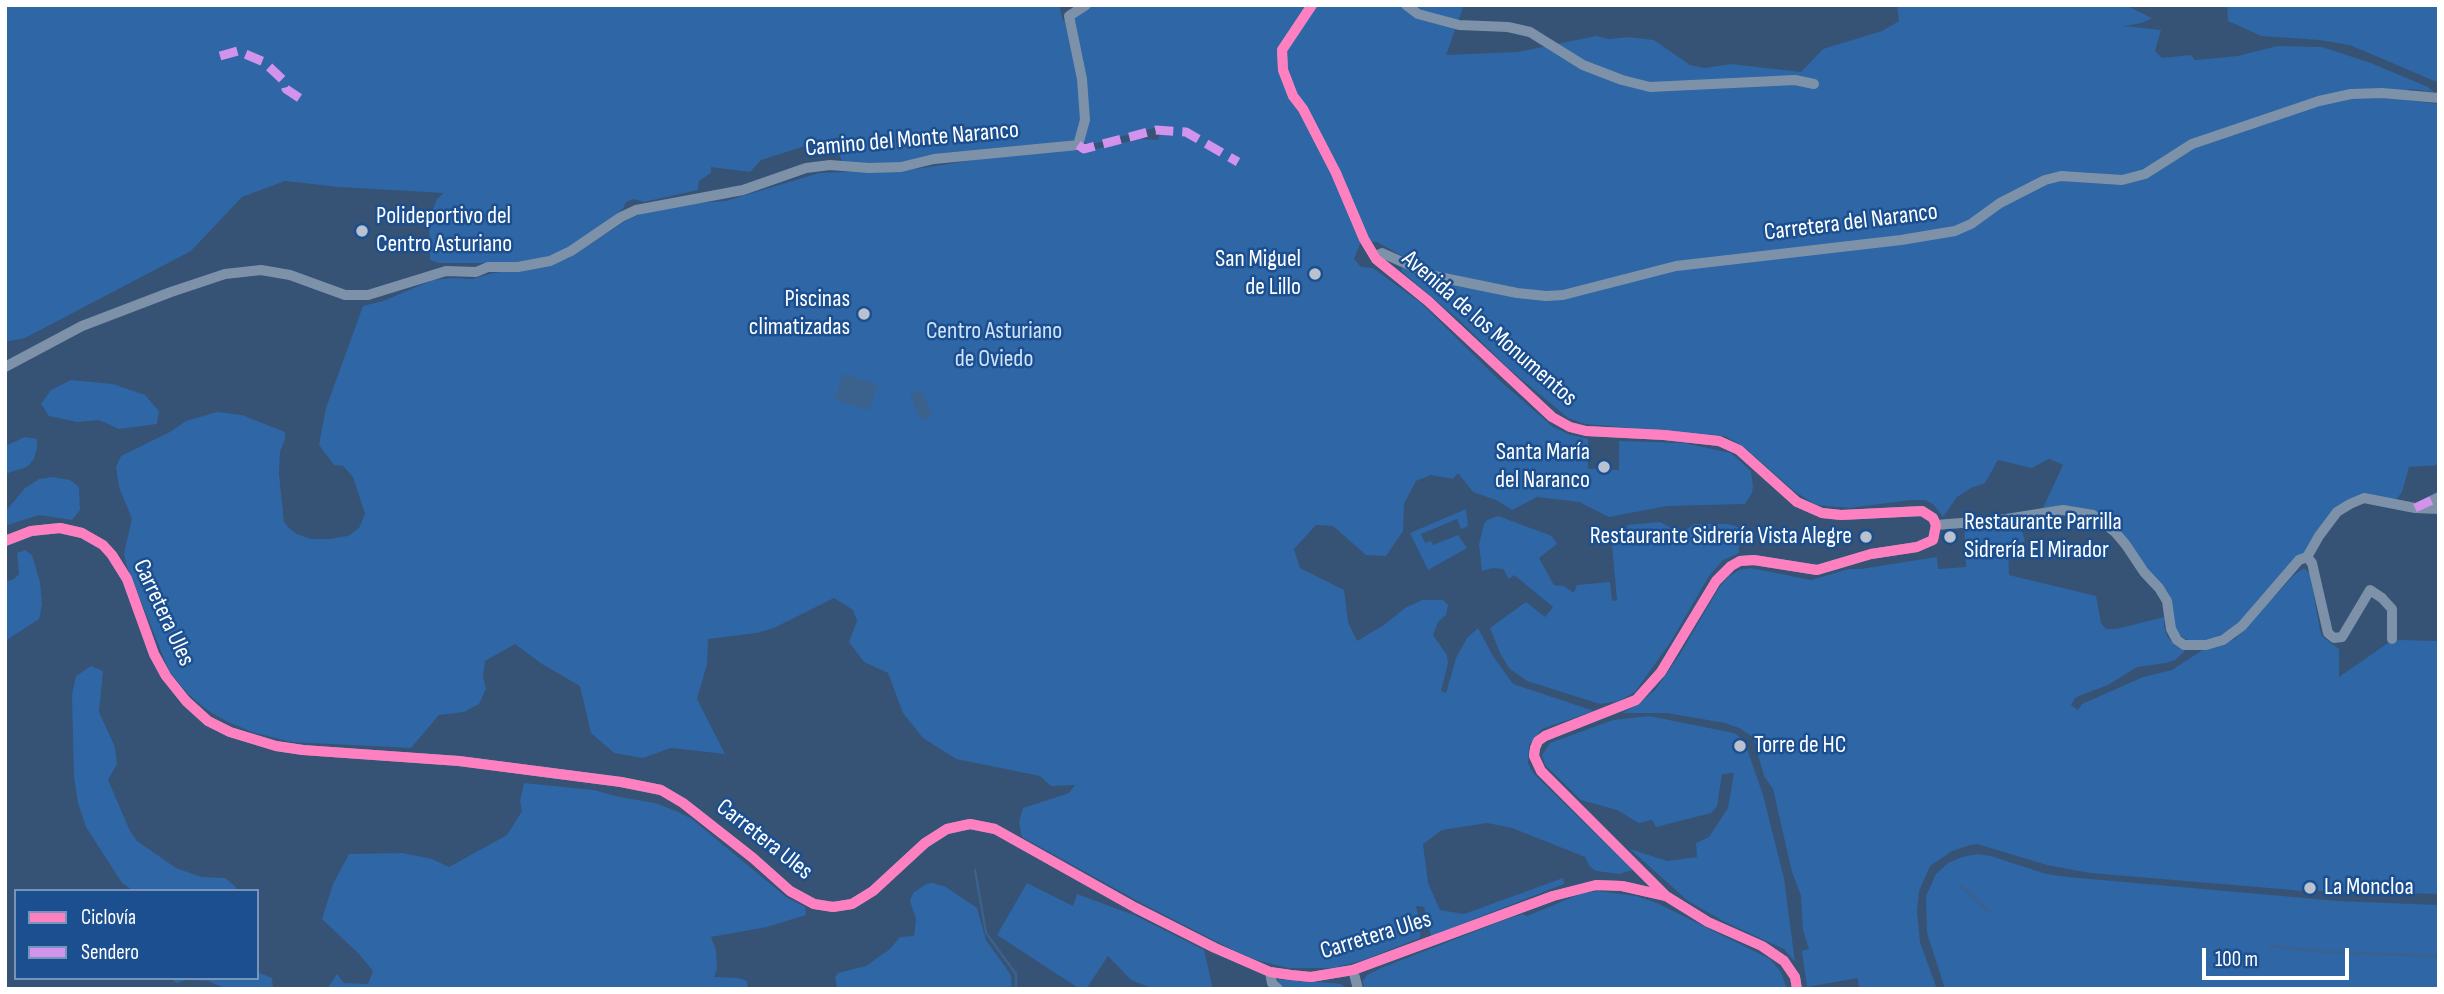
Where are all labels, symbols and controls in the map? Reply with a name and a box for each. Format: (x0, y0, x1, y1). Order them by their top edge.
street label: Camino del Monte Naranco (804, 116, 1020, 164)
street label: Carretera del Naranco (1763, 198, 1939, 248)
place label: Polideportivo del Centro Asturiano (376, 203, 512, 259)
marker: Polideportivo del Centro Asturiano (354, 223, 370, 239)
street label: Avenida de los Monumentos (1396, 245, 1582, 413)
place label: San Miguel de Lillo (1215, 246, 1301, 302)
marker: San Miguel de Lillo (1307, 266, 1323, 282)
place label: Piscinas climatizadas (749, 286, 850, 342)
marker: Piscinas climatizadas (856, 306, 872, 322)
park label: Centro Asturiano de Oviedo (926, 318, 1062, 374)
place label: Santa María del Naranco (1495, 439, 1590, 495)
marker: Santa María del Naranco (1596, 459, 1612, 475)
place label: Restaurante Parrilla Sidrería El Mirador (1964, 509, 2122, 565)
place label: Restaurante Sidrería Vista Alegre (1590, 523, 1852, 551)
marker: Restaurante Sidrería Vista Alegre (1858, 529, 1874, 545)
marker: Restaurante Parrilla Sidrería El Mirador (1942, 529, 1958, 545)
street label: Carretera Ules (126, 555, 200, 671)
place label: Torre de HC (1754, 732, 1846, 760)
marker: Torre de HC (1732, 738, 1748, 754)
street label: Carretera Ules (710, 793, 818, 887)
place label: La Moncloa (2324, 874, 2414, 902)
marker: La Moncloa (2302, 880, 2318, 896)
legend (14, 889, 259, 980)
text: Ciclovía (81, 905, 136, 930)
street label: Carretera Ules (1317, 906, 1435, 966)
scale bar (2206, 934, 2353, 978)
text: Sendero (81, 940, 139, 965)
text: 100 m (2215, 947, 2258, 972)

